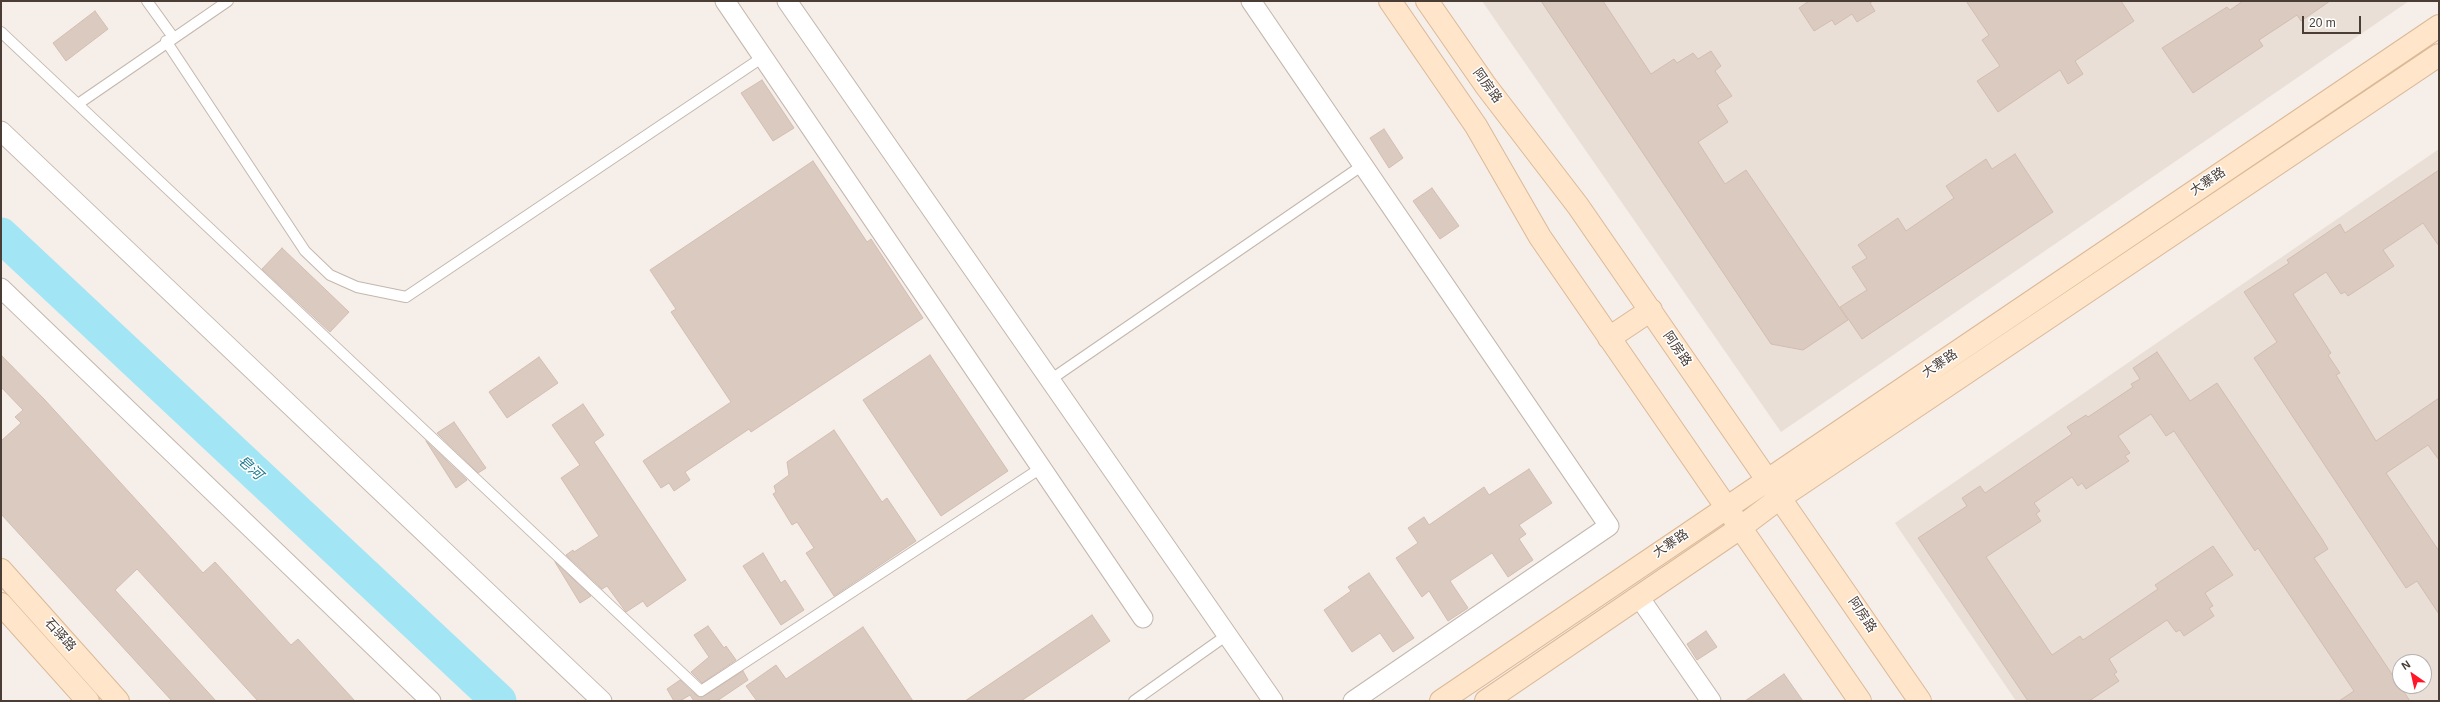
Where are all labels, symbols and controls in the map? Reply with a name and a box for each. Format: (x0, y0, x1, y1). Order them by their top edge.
scale bar (2304, 8, 2363, 34)
text: 20 m (2309, 16, 2336, 30)
street label: 阿房路 (1469, 66, 1505, 106)
street label: 大寨路 (2187, 165, 2229, 199)
street label: 阿房路 (1659, 329, 1695, 369)
street label: 大寨路 (1919, 347, 1961, 381)
water label: 皂河 (234, 452, 266, 484)
street label: 大寨路 (1650, 527, 1692, 561)
street label: 阿房路 (1845, 594, 1879, 636)
street label: 石驿路 (41, 615, 79, 655)
north arrow (2392, 654, 2432, 694)
text: N (2399, 658, 2412, 672)

